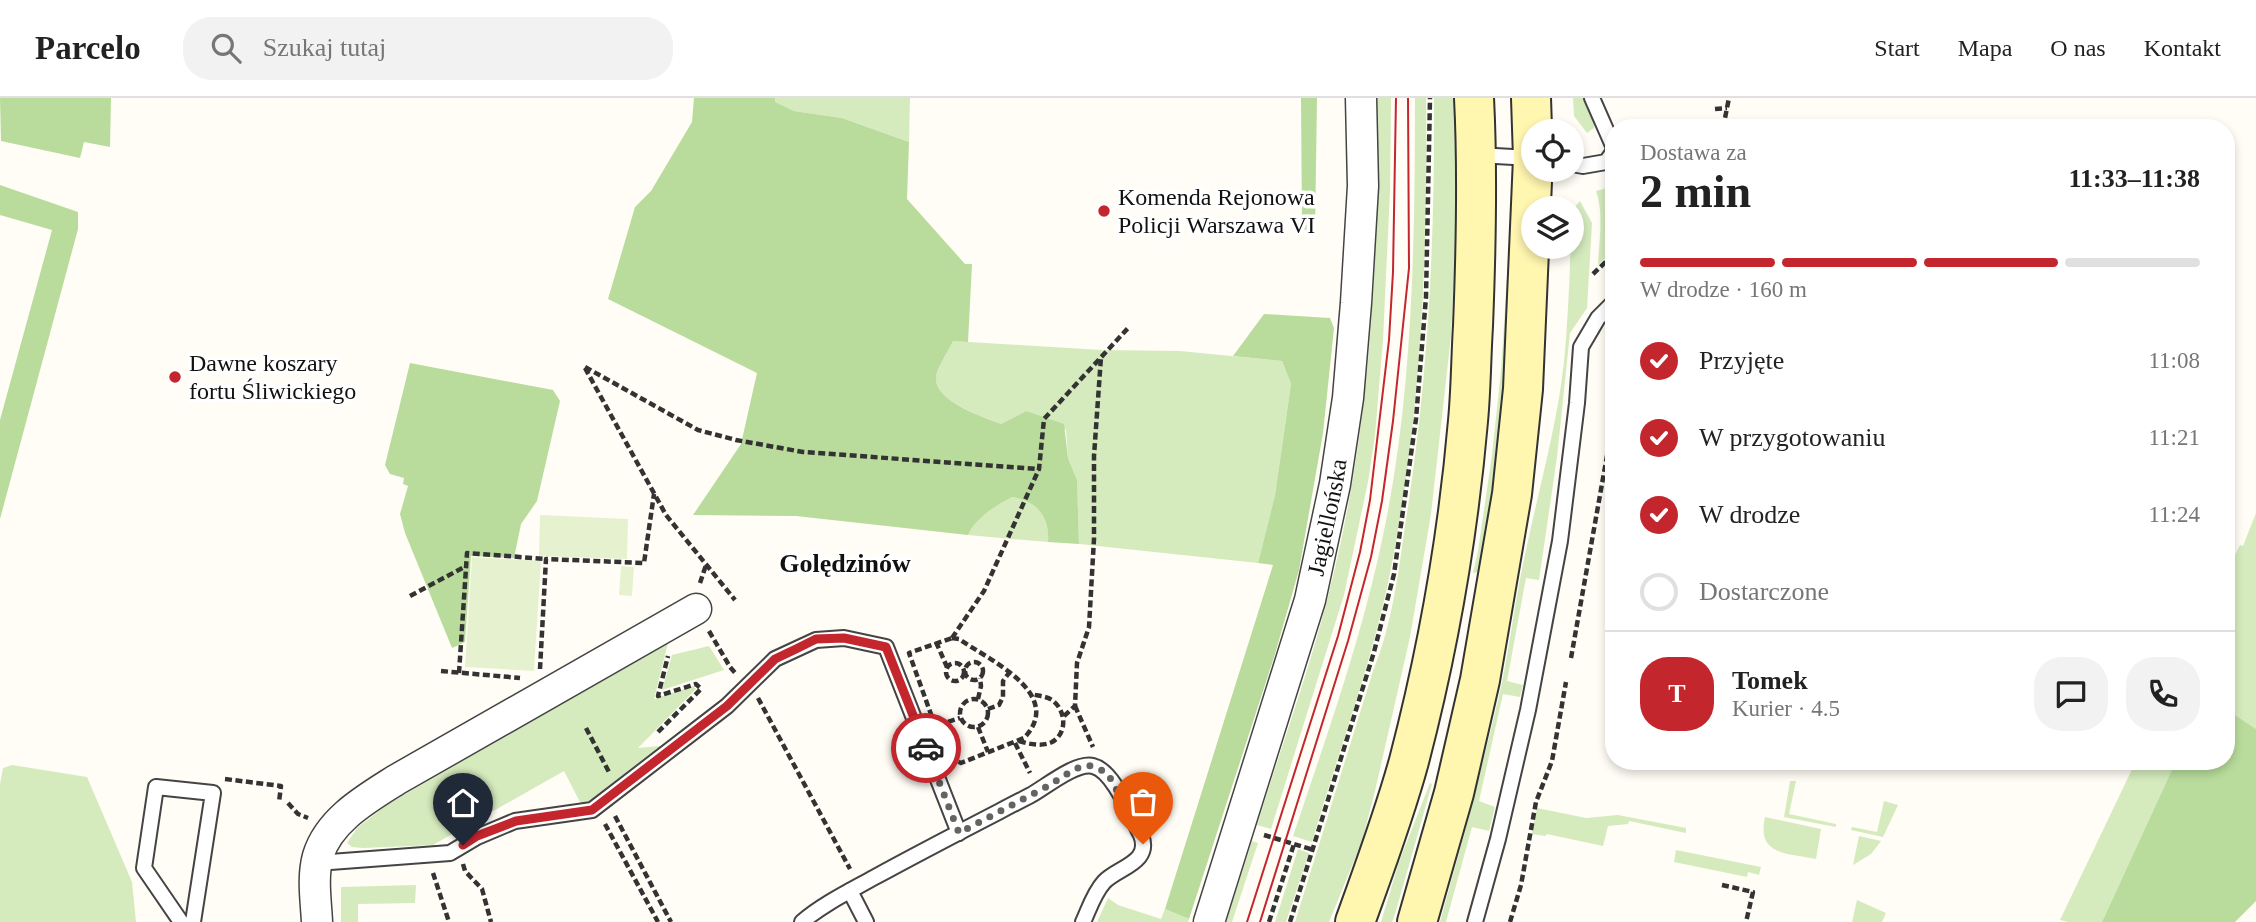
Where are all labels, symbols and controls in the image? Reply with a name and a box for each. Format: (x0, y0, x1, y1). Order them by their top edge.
search box (183, 17, 673, 80)
icon: search (207, 29, 245, 67)
text: Parcelo (35, 30, 141, 66)
text: Szukaj tutaj (263, 33, 386, 62)
text: Start (1874, 35, 1920, 61)
text: Mapa (1958, 35, 2012, 61)
text: O nas (2050, 35, 2106, 61)
text: Kontakt (2144, 35, 2221, 61)
map controls (1521, 119, 1584, 259)
button: locate (1521, 119, 1584, 182)
text: Dostawa za (1640, 140, 1747, 165)
text: 11:33–11:38 (2069, 164, 2200, 193)
text: 2 min (1640, 166, 1751, 217)
place label: Komenda Rejonowa Policji Warszawa VI (1118, 184, 1315, 238)
button: layers (1521, 196, 1584, 259)
marker: Komenda Rejonowa Policji Warszawa VI (1096, 203, 1112, 219)
text: W drodze · 160 m (1640, 277, 1807, 302)
icon: check (1640, 342, 1678, 380)
text: Przyjęte (1699, 346, 1784, 375)
text: 11:08 (2148, 348, 2200, 373)
place label: Dawne koszary fortu Śliwickiego (189, 350, 356, 404)
marker: Dawne koszary fortu Śliwickiego (167, 369, 183, 385)
icon: check (1640, 419, 1678, 457)
text: W przygotowaniu (1699, 423, 1886, 452)
text: 11:21 (2148, 425, 2200, 450)
street label: Jagiellońska (1303, 457, 1352, 578)
icon: check (1640, 496, 1678, 534)
text: W drodze (1699, 500, 1800, 529)
text: 11:24 (2148, 502, 2200, 527)
district label: Golędzinów (779, 549, 911, 578)
text: Dostarczone (1699, 577, 1829, 606)
button: chat (2034, 657, 2108, 731)
button: phone (2126, 657, 2200, 731)
text: Tomek (1732, 666, 1808, 695)
text: T (1668, 679, 1686, 708)
text: Kurier · 4.5 (1732, 696, 1840, 721)
courier (891, 713, 961, 783)
icon: car (907, 729, 945, 767)
pin (1113, 772, 1173, 844)
pin (433, 773, 493, 845)
icon: bag (1124, 783, 1162, 821)
icon: home (444, 784, 482, 822)

